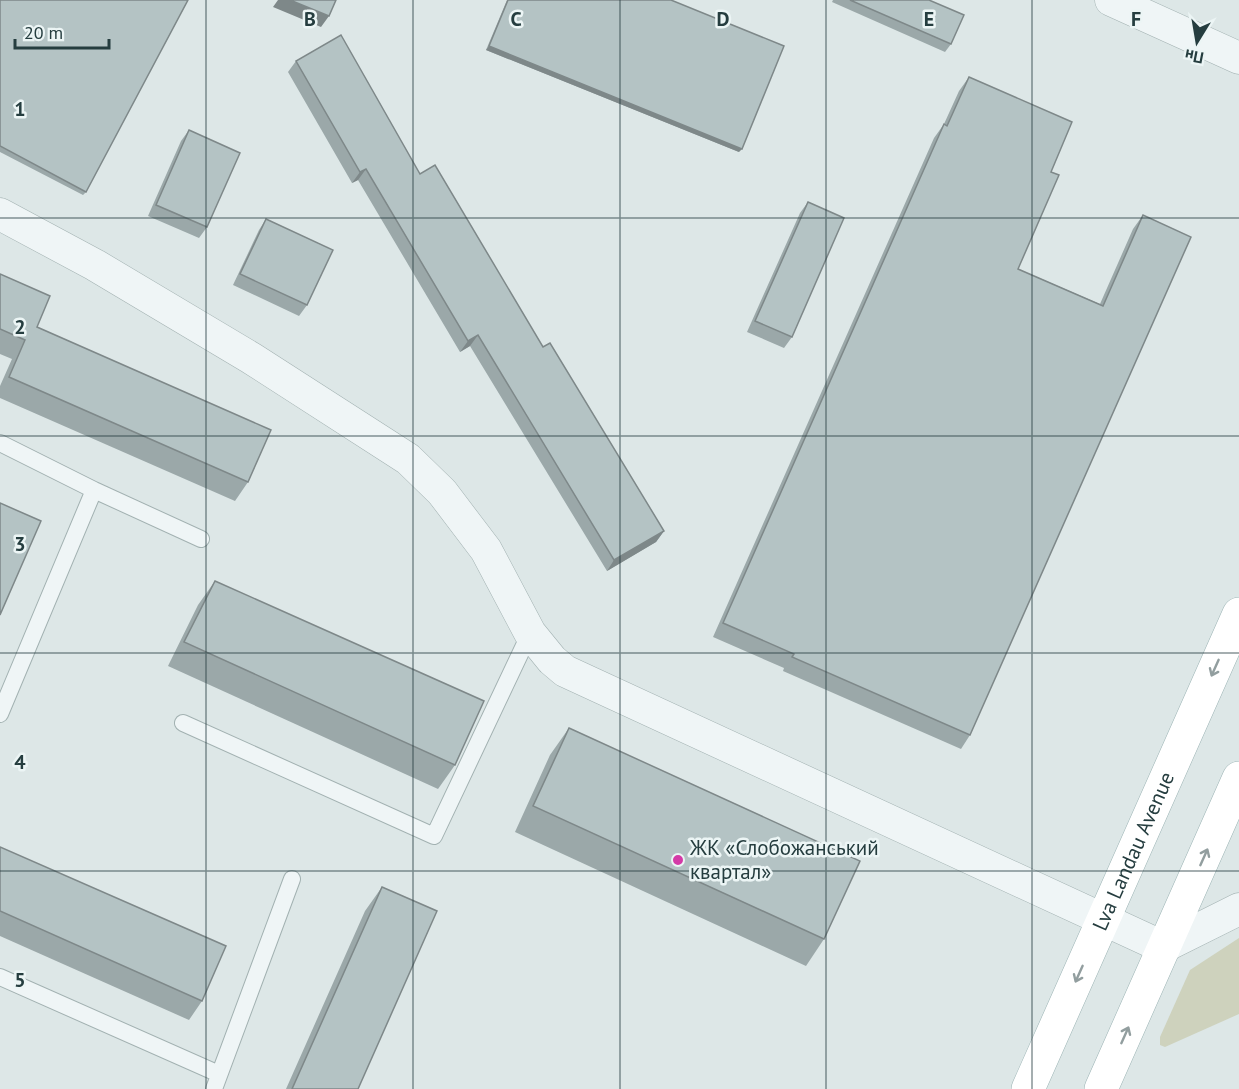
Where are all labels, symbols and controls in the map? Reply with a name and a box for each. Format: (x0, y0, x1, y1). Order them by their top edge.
text: B (304, 6, 316, 32)
text: C (510, 6, 522, 32)
text: D (717, 6, 730, 32)
text: E (924, 6, 934, 32)
text: F (1131, 6, 1141, 32)
scale bar (15, 12, 110, 50)
north arrow (1167, 12, 1227, 72)
text: 20 m (24, 21, 63, 44)
text: Пн (1183, 45, 1205, 68)
text: 1 (14, 96, 26, 122)
text: 2 (14, 314, 26, 340)
text: 3 (14, 531, 26, 557)
one-way arrow (1209, 658, 1220, 676)
text: 4 (14, 749, 26, 775)
street label: Lva Landau Avenue (1086, 768, 1180, 935)
place label: ЖК «Слобожанський квартал» (689, 834, 879, 885)
one-way arrow (1199, 848, 1210, 866)
marker: ЖК «Слобожанський квартал» (671, 853, 685, 867)
one-way arrow (1072, 965, 1083, 983)
text: 5 (14, 967, 26, 993)
one-way arrow (1120, 1027, 1131, 1045)

